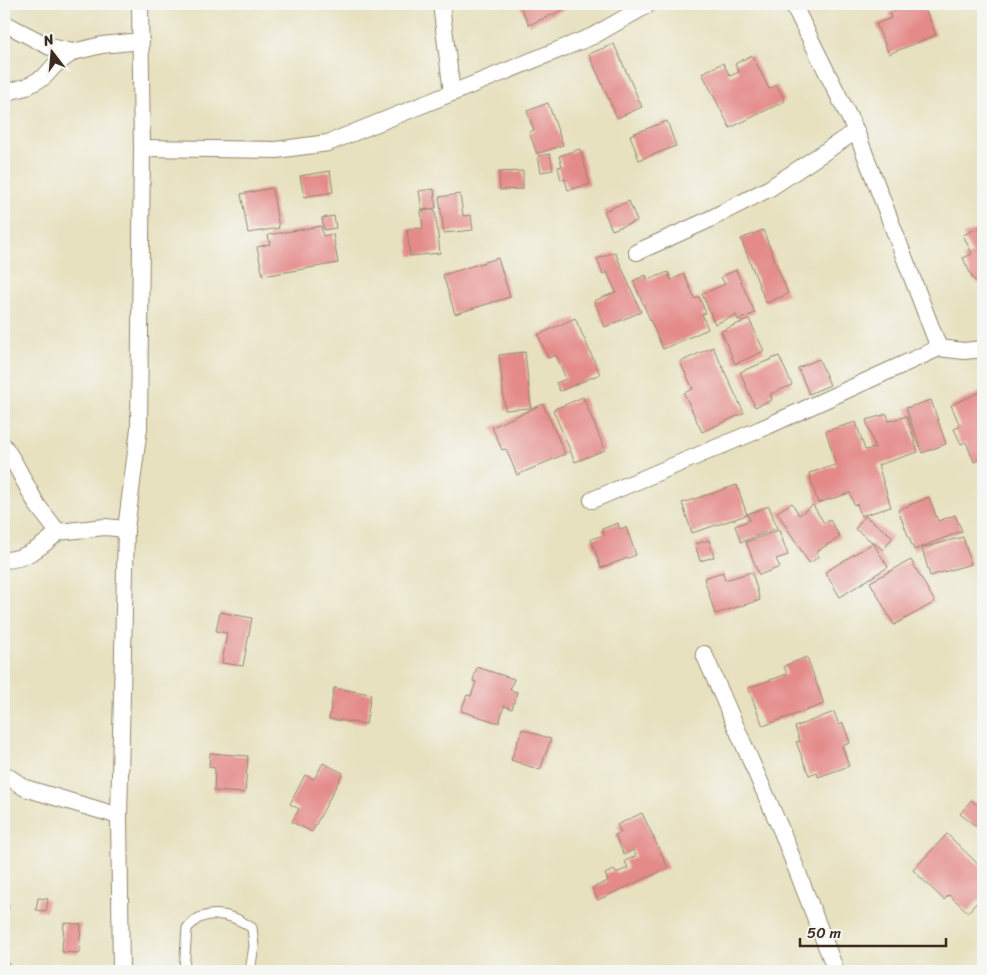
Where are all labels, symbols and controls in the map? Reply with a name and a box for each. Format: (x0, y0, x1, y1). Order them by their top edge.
text: N (39, 27, 57, 54)
north arrow (28, 28, 78, 78)
scale bar (800, 915, 946, 947)
text: 50 m (807, 920, 842, 946)

